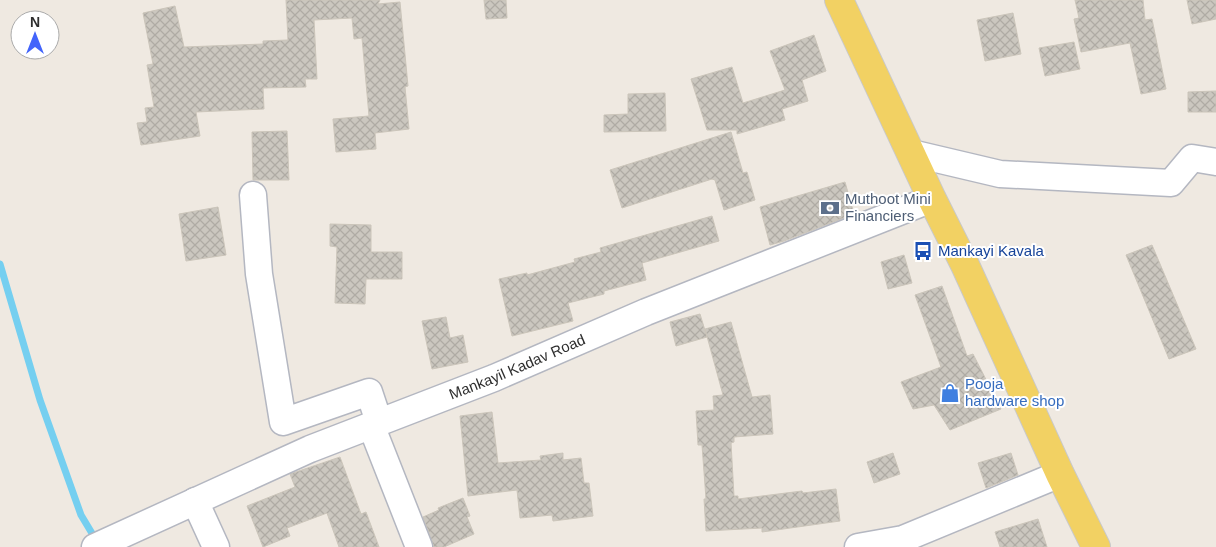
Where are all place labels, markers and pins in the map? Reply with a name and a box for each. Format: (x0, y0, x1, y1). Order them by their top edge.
place label: Muthoot Mini Financiers (845, 190, 931, 224)
bank icon: Muthoot Mini Financiers (819, 197, 841, 219)
bus stop icon: Mankayi Kavala (912, 240, 934, 262)
place label: Mankayi Kavala (938, 242, 1045, 259)
place label: Pooja hardware shop (965, 375, 1064, 409)
shop icon: Pooja hardware shop (939, 382, 961, 404)

